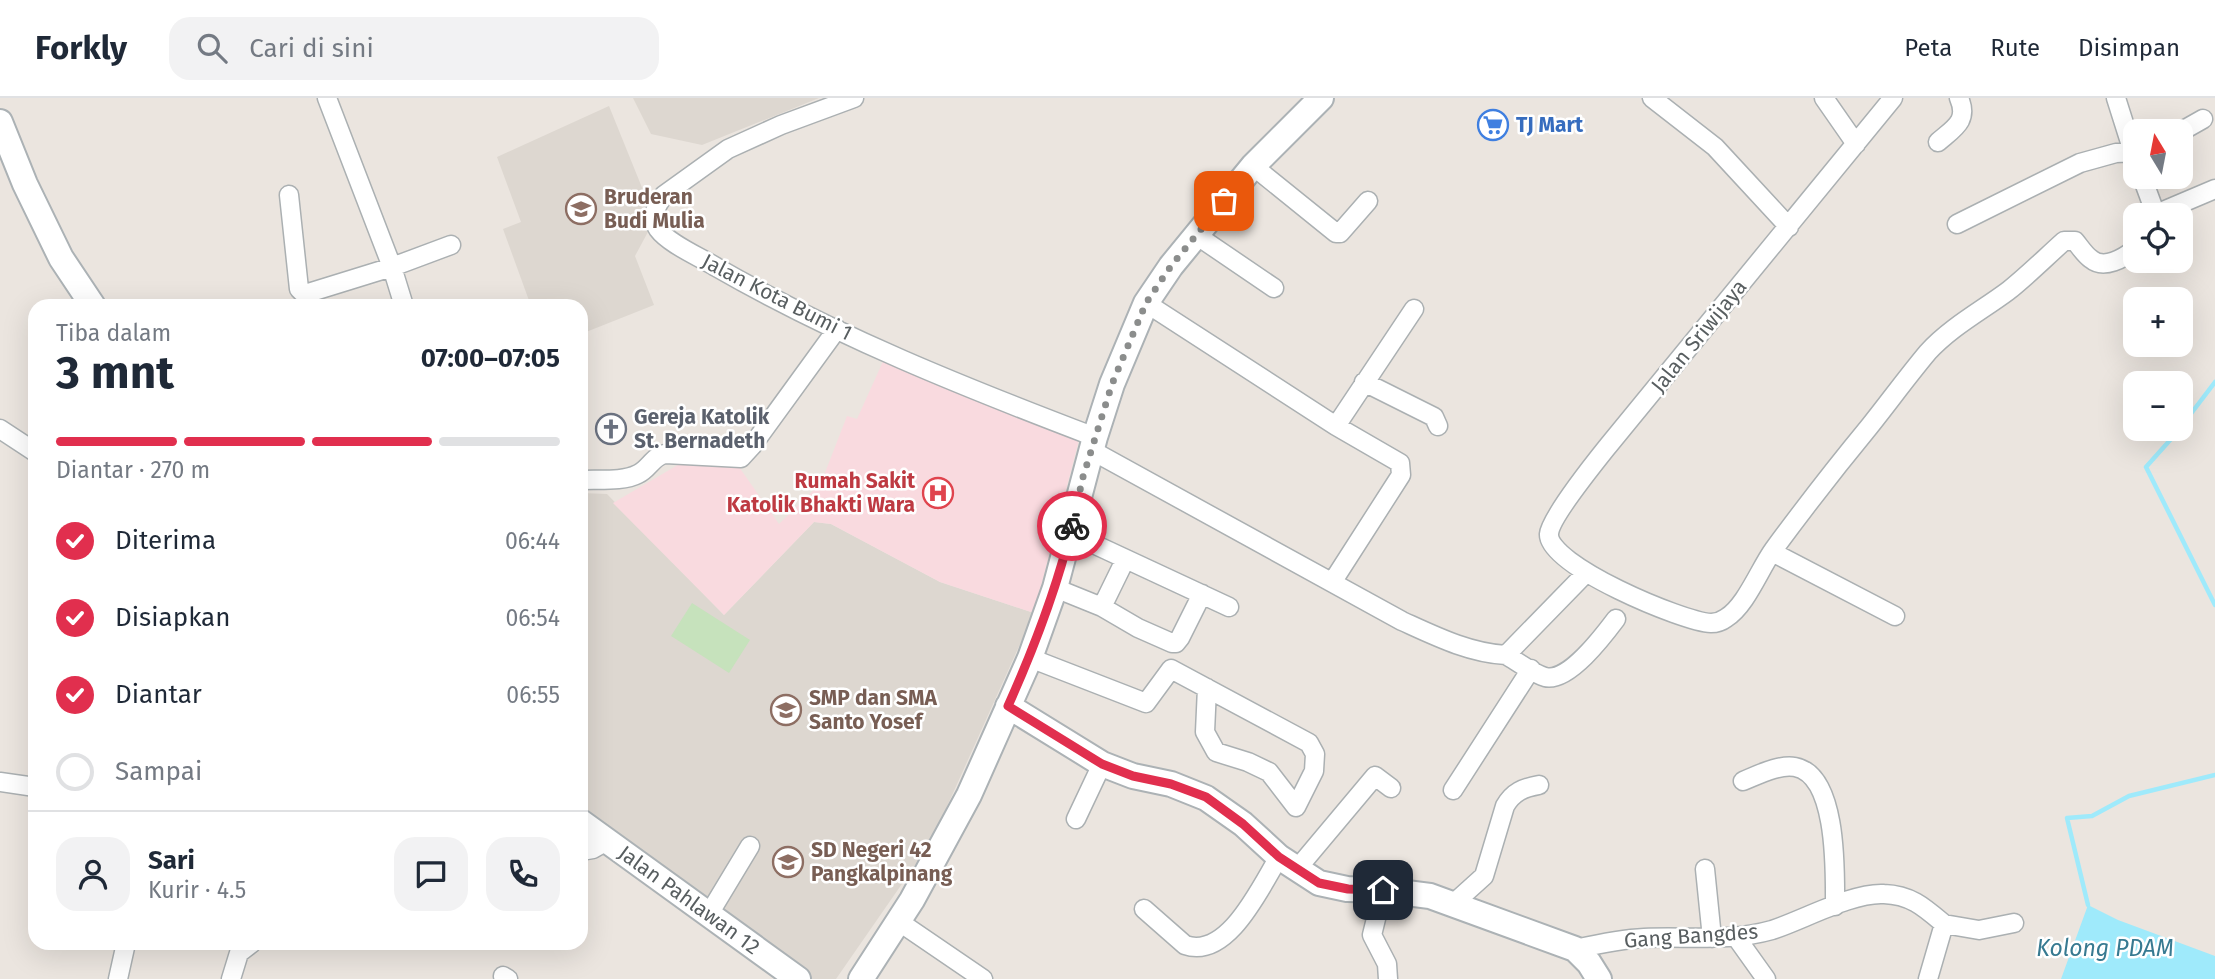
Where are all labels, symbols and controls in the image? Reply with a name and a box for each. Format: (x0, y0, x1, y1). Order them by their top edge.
search box (169, 17, 659, 80)
text: Forkly (35, 28, 127, 68)
icon: search (193, 29, 231, 67)
text: Cari di sini (249, 33, 374, 64)
text: Peta (1904, 34, 1952, 62)
text: Rute (1990, 34, 2040, 62)
text: Disimpan (2078, 34, 2180, 62)
supermarket icon: TJ Mart (1476, 108, 1510, 142)
place label: TJ Mart (1516, 112, 1584, 138)
north arrow (2123, 119, 2193, 189)
map controls (2123, 119, 2193, 441)
pin (1194, 171, 1254, 231)
icon: bag (1205, 182, 1243, 220)
place label: Bruderan Budi Mulia (604, 184, 705, 234)
school or university icon: Bruderan Budi Mulia (564, 192, 598, 226)
button: locate (2123, 203, 2193, 273)
street label: Jalan Kota Bumi 1 (697, 248, 857, 346)
street label: Jalan Sriwijaya (1646, 274, 1752, 398)
button: + (2123, 287, 2193, 357)
text: Tiba dalam (56, 319, 171, 347)
text: 07:00–07:05 (421, 343, 560, 374)
text: 3 mnt (56, 345, 174, 400)
button: − (2123, 371, 2193, 441)
place label: Gereja Katolik St. Bernadeth (634, 404, 770, 454)
church icon: Gereja Katolik St. Bernadeth (594, 412, 628, 446)
text: Diantar · 270 m (56, 456, 210, 484)
place label: Rumah Sakit Katolik Bhakti Wara (727, 468, 916, 518)
hospital icon: Rumah Sakit Katolik Bhakti Wara (921, 476, 955, 510)
courier (1037, 491, 1107, 561)
icon: bike (1053, 507, 1091, 545)
icon: check (56, 522, 94, 560)
text: Diterima (115, 525, 216, 556)
text: 06:44 (505, 527, 560, 555)
icon: check (56, 599, 94, 637)
text: Disiapkan (115, 602, 230, 633)
text: 06:54 (506, 604, 560, 632)
icon: check (56, 676, 94, 714)
text: Diantar (115, 679, 202, 710)
text: 06:55 (506, 681, 560, 709)
place label: SMP dan SMA Santo Yosef (809, 685, 937, 735)
school or university icon: SMP dan SMA Santo Yosef (769, 693, 803, 727)
text: Sampai (115, 756, 202, 787)
button: person (56, 837, 130, 911)
button: chat (394, 837, 468, 911)
button: phone (486, 837, 560, 911)
place label: SD Negeri 42 Pangkalpinang (811, 837, 953, 887)
street label: Jalan Pahlawan 12 (613, 840, 765, 960)
text: Sari (148, 845, 195, 876)
school or university icon: SD Negeri 42 Pangkalpinang (771, 845, 805, 879)
pin (1353, 860, 1413, 920)
icon: home (1364, 871, 1402, 909)
text: Kurir · 4.5 (148, 876, 246, 904)
street label: Gang Bangdes (1623, 918, 1759, 954)
water label: Kolong PDAM (2036, 934, 2174, 962)

